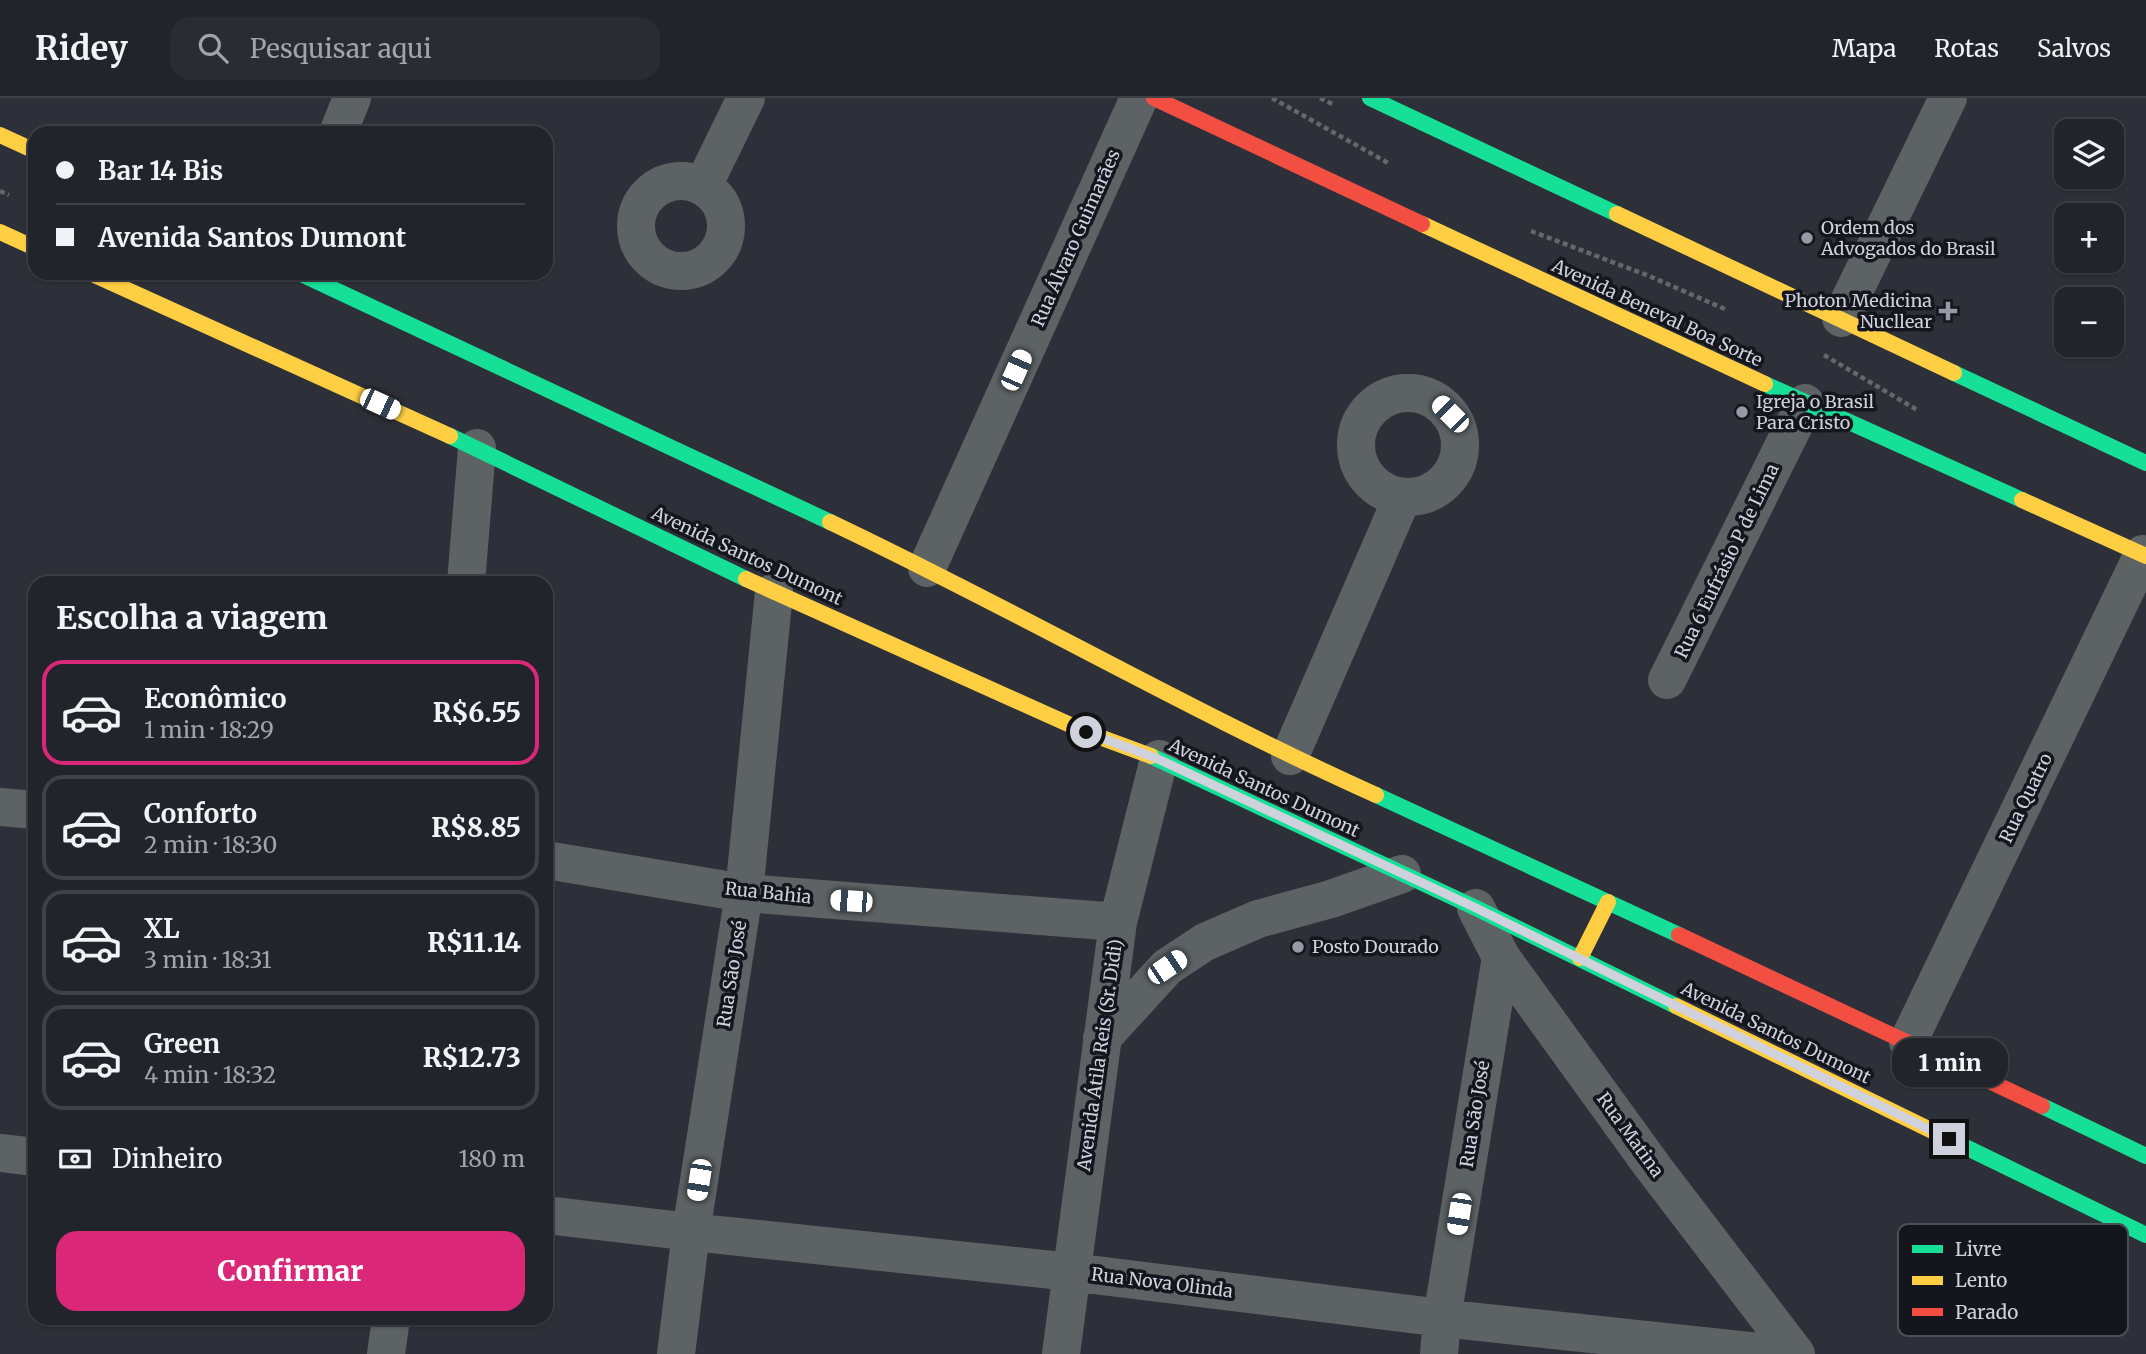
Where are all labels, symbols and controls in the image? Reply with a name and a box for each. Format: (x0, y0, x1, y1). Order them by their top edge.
search box (170, 17, 660, 80)
text: Ridey (35, 28, 128, 69)
icon: search (194, 29, 232, 67)
text: Pesquisar aqui (250, 32, 432, 65)
text: Mapa (1832, 33, 1896, 64)
text: Rotas (1934, 33, 1999, 64)
text: Salvos (2037, 33, 2111, 64)
map controls (2054, 119, 2124, 357)
button: layers (2054, 119, 2124, 189)
street label: Rua Álvaro Guimarães (1026, 146, 1125, 330)
text: Bar 14 Bis (98, 154, 223, 187)
button: + (2054, 203, 2124, 273)
place label: Ordem dos Advogados do Brasil (1820, 216, 1996, 260)
text: Avenida Santos Dumont (98, 221, 406, 254)
marker: Ordem dos Advogados do Brasil (1799, 230, 1815, 246)
street label: Avenida Beneval Boa Sorte (1547, 253, 1766, 371)
button: − (2054, 287, 2124, 357)
place label: Photon Medicina Nucllear (1785, 289, 1932, 333)
marker: Photon Medicina Nucllear (1938, 301, 1958, 321)
car (998, 347, 1035, 393)
car (357, 386, 404, 422)
place label: Igreja o Brasil Para Cristo (1756, 390, 1875, 434)
car (1428, 392, 1473, 436)
marker: Igreja o Brasil Para Cristo (1734, 404, 1750, 420)
street label: Rua 6 Eufrásio P de Lima (1669, 459, 1784, 662)
street label: Avenida Santos Dumont (647, 501, 846, 610)
text: Escolha a viagem (56, 598, 328, 638)
icon: car (60, 681, 123, 744)
text: Econômico (144, 682, 287, 715)
text: R$6.55 (433, 696, 521, 729)
text: 1 min · 18:29 (144, 715, 274, 744)
route start (1070, 716, 1102, 748)
street label: Avenida Santos Dumont (1164, 733, 1363, 842)
street label: Rua Quatro (1994, 749, 2057, 846)
icon: car (60, 796, 123, 859)
text: Conforto (144, 797, 257, 830)
text: R$8.85 (431, 811, 521, 844)
text: 2 min · 18:30 (144, 830, 277, 859)
street label: Rua Bahia (724, 877, 813, 909)
car (830, 889, 873, 913)
icon: car (60, 911, 123, 974)
text: XL (144, 912, 180, 945)
street label: Rua São José (712, 919, 751, 1029)
text: R$11.14 (427, 926, 521, 959)
place label: Posto Dourado (1312, 935, 1439, 958)
street label: Avenida Átila Reis (Sr. Didi) (1072, 938, 1127, 1173)
marker: Posto Dourado (1290, 939, 1306, 955)
text: 3 min · 18:31 (144, 945, 272, 974)
car (1144, 947, 1191, 987)
street label: Avenida Santos Dumont (1677, 976, 1875, 1088)
icon: car (60, 1026, 123, 1089)
text: Green (144, 1027, 220, 1060)
callout: 1 min (1891, 1038, 2007, 1086)
text: R$12.73 (423, 1041, 521, 1074)
text: 1 min (1918, 1048, 1982, 1077)
street label: Rua São José (1455, 1059, 1494, 1169)
text: 4 min · 18:32 (144, 1060, 276, 1089)
street label: Rua Matina (1592, 1088, 1669, 1182)
route end (1933, 1123, 1965, 1155)
icon: cash (56, 1140, 94, 1178)
text: Dinheiro (112, 1142, 222, 1175)
text: 180 m (459, 1144, 525, 1173)
car (686, 1158, 713, 1202)
car (1446, 1192, 1473, 1236)
legend (1898, 1224, 2128, 1336)
button: Confirmar (56, 1231, 525, 1311)
text: Livre (1955, 1237, 2001, 1261)
street label: Rua Nova Olinda (1090, 1262, 1235, 1303)
text: Lento (1955, 1268, 2007, 1292)
text: Parado (1955, 1300, 2018, 1324)

